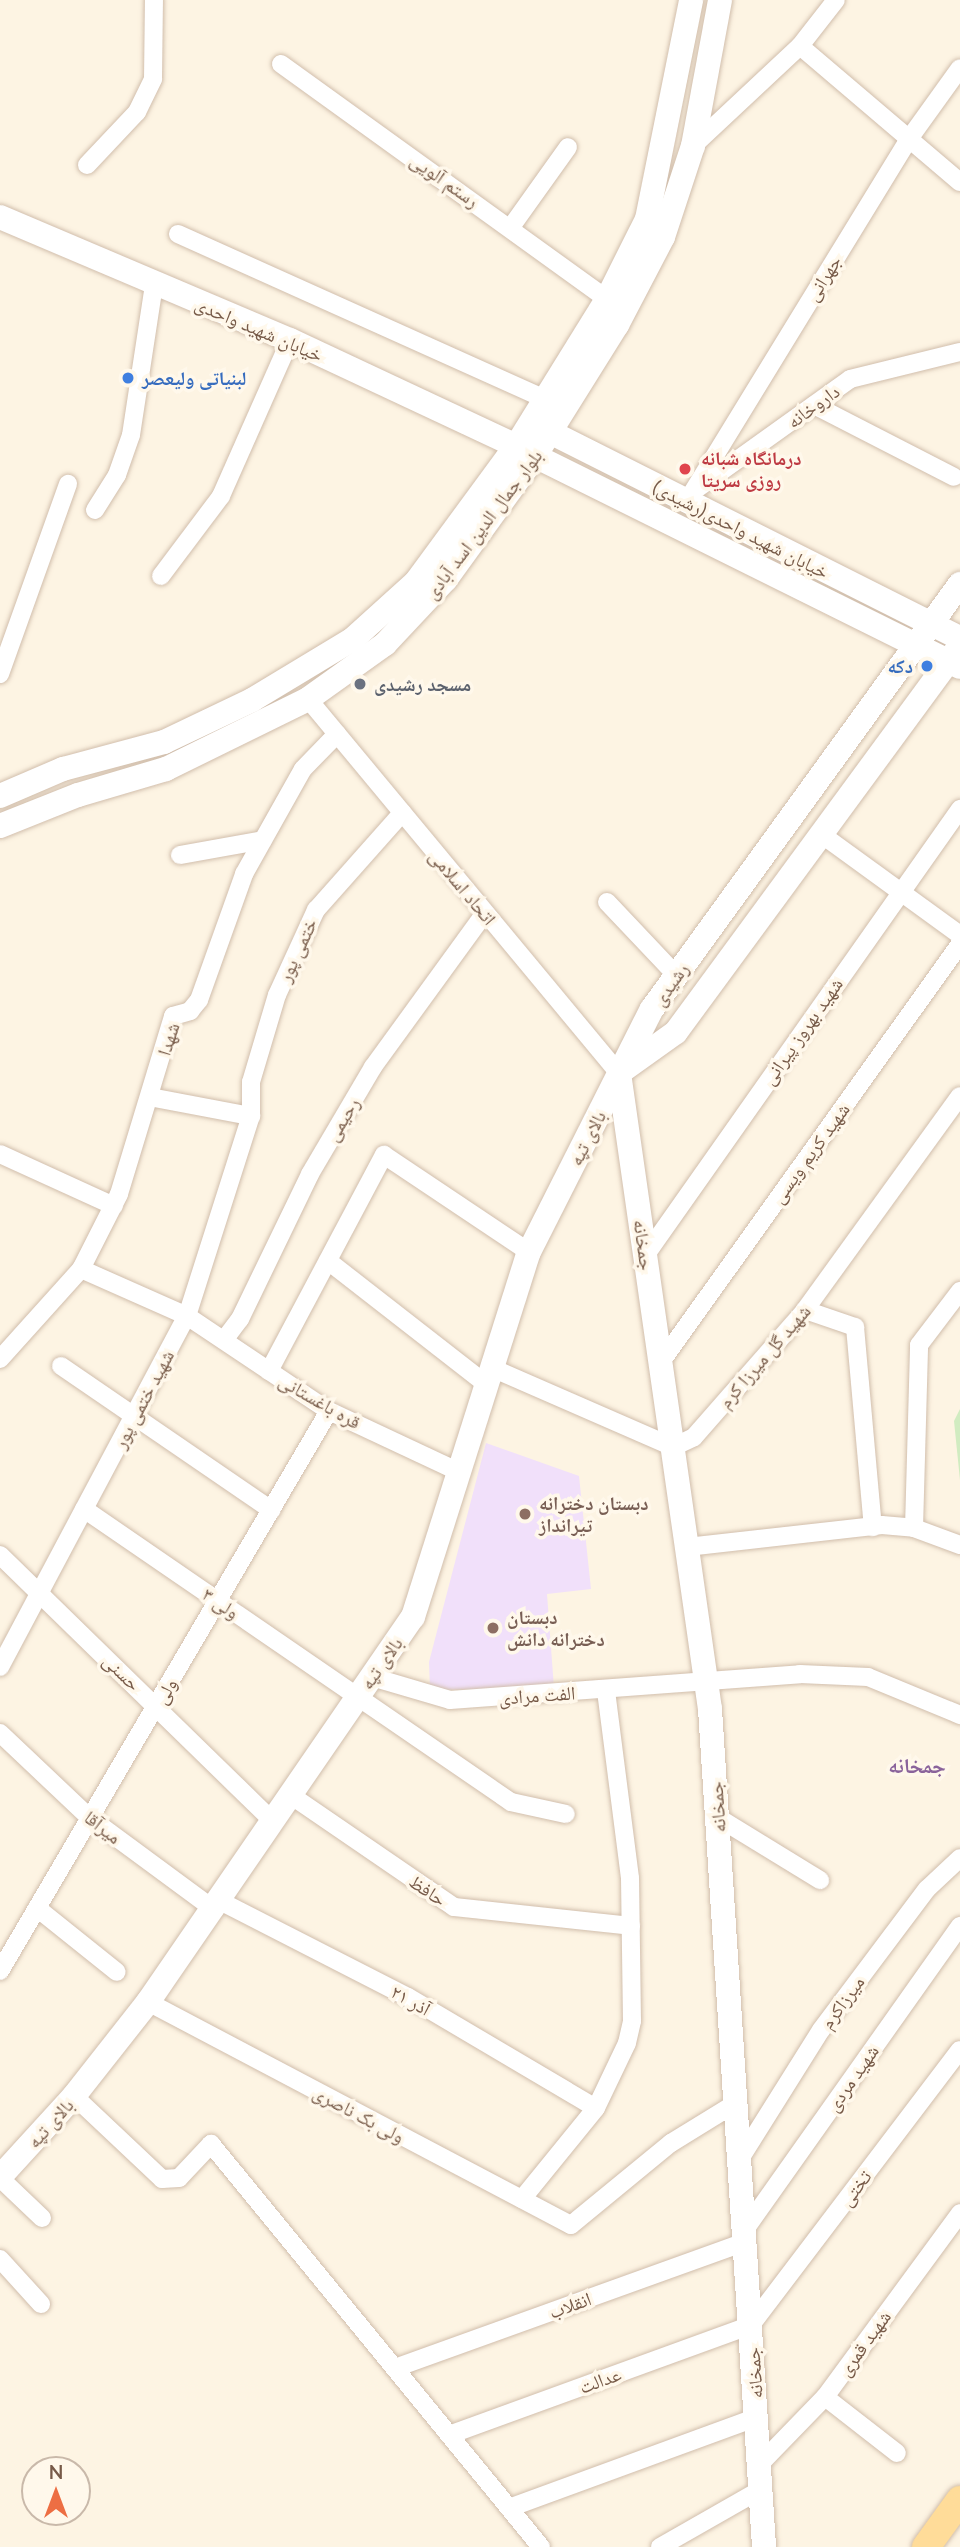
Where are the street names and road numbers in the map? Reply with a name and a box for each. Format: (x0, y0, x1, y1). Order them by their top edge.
street label: رستم آلویی (406, 148, 484, 212)
street label: جهرانی (800, 251, 846, 305)
street label: خیابان شهید واحدی (192, 292, 326, 366)
street label: داروخانه (782, 379, 844, 433)
street label: بلوار جمال الدین اسد آبادی (419, 445, 547, 603)
street label: خیابان شهید واحدی(رشیدی) (649, 475, 833, 583)
street label: اتحاد اسلامی (425, 845, 501, 929)
street label: ختمی پور (272, 915, 322, 985)
street label: رشیدی (647, 958, 693, 1010)
street label: شهید بهروز پیرانی (757, 973, 847, 1089)
street label: شهدا (152, 1020, 184, 1058)
street label: رحیمی (320, 1093, 364, 1145)
street label: شهید کریم ویسی (766, 1098, 854, 1208)
street label: بالای تپه (564, 1107, 610, 1169)
street label: جمخانه (629, 1218, 659, 1272)
street label: شهید گل میرزا کرم (713, 1300, 815, 1412)
street label: شهید ختمی پور (108, 1346, 178, 1452)
street label: قره باغستانی (275, 1369, 365, 1433)
street label: ولی ۳ (198, 1583, 244, 1623)
street label: بالای تپه (355, 1633, 407, 1693)
street label: حسنی (99, 1649, 145, 1695)
street label: ولی (149, 1674, 181, 1708)
street label: الفت مرادی (498, 1681, 576, 1709)
street label: جمخانه (704, 1781, 730, 1833)
street label: میرآقا (80, 1806, 126, 1848)
street label: حافظ (405, 1869, 451, 1911)
street label: میرزاکرم (815, 1971, 869, 2033)
street label: ۲۱ آذر (387, 1980, 435, 2020)
street label: شهید مردی (821, 2040, 883, 2116)
street label: ولی بک ناصری (309, 2080, 409, 2148)
street label: بالای تپه (22, 2094, 78, 2152)
street label: تختی (834, 2166, 876, 2210)
street label: انقلاب (546, 2287, 594, 2323)
street label: شهید قمری (833, 2306, 895, 2380)
street label: جمخانه (741, 2347, 767, 2399)
street label: عدالت (576, 2362, 624, 2398)

